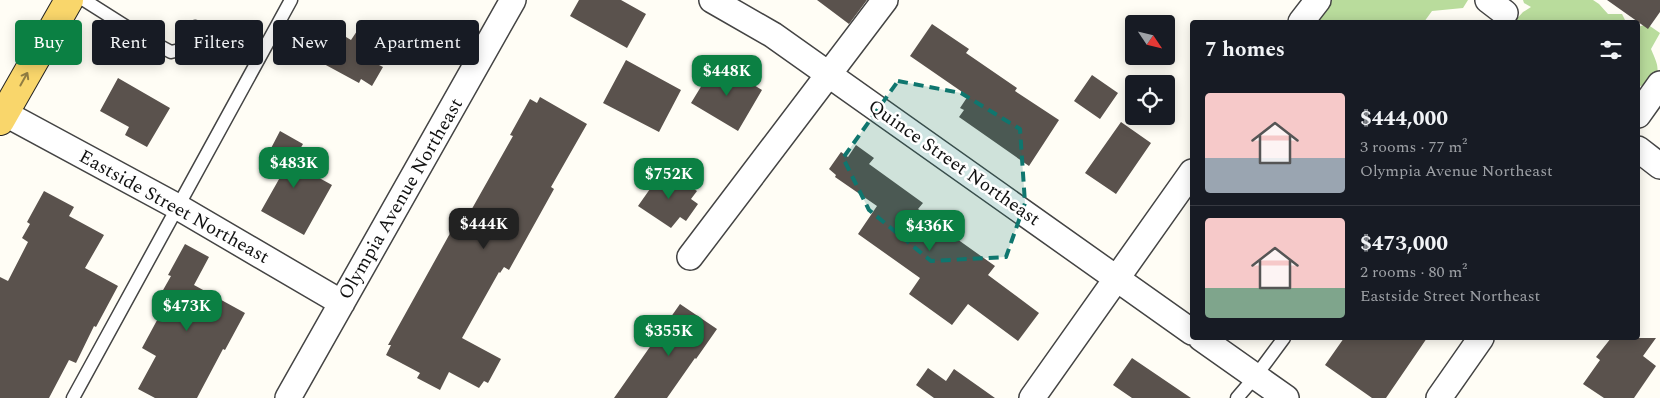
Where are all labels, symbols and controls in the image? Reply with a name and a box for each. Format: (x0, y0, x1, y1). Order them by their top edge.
north arrow (1125, 15, 1175, 65)
map controls (1125, 15, 1175, 125)
chip: Buy (15, 20, 82, 65)
chip: Rent (92, 20, 165, 65)
chip: Filters (175, 20, 263, 65)
chip: New (273, 20, 346, 65)
chip: Apartment (356, 20, 479, 65)
text: 7 homes (1205, 34, 1285, 66)
icon: filters (1597, 36, 1625, 64)
pin: $448K (692, 54, 762, 97)
text: $448K (703, 59, 751, 83)
one-way arrow (20, 72, 30, 86)
button: locate (1125, 75, 1175, 125)
street label: Olympia Avenue Northeast (331, 92, 471, 305)
street label: Quince Street Northeast (862, 92, 1046, 234)
text: $444,000 (1360, 103, 1448, 135)
icon: home (1245, 113, 1305, 173)
text: 3 rooms · 77 m² (1360, 135, 1467, 159)
street label: Eastside Street Northeast (73, 142, 275, 272)
pin: $483K (259, 146, 329, 189)
text: $483K (270, 151, 318, 175)
pin: $752K (634, 158, 704, 200)
text: Olympia Avenue Northeast (1360, 159, 1553, 183)
text: $752K (645, 162, 693, 186)
pin: $444K (449, 208, 519, 250)
pin: $436K (895, 210, 965, 252)
text: $444K (460, 212, 508, 236)
text: $436K (906, 214, 954, 238)
text: $473,000 (1360, 228, 1448, 260)
icon: home (1245, 238, 1305, 298)
text: 2 rooms · 80 m² (1360, 260, 1467, 284)
text: Eastside Street Northeast (1360, 284, 1540, 308)
pin: $473K (152, 290, 222, 332)
text: $473K (163, 294, 211, 318)
pin: $355K (634, 314, 704, 357)
text: $355K (645, 319, 693, 343)

